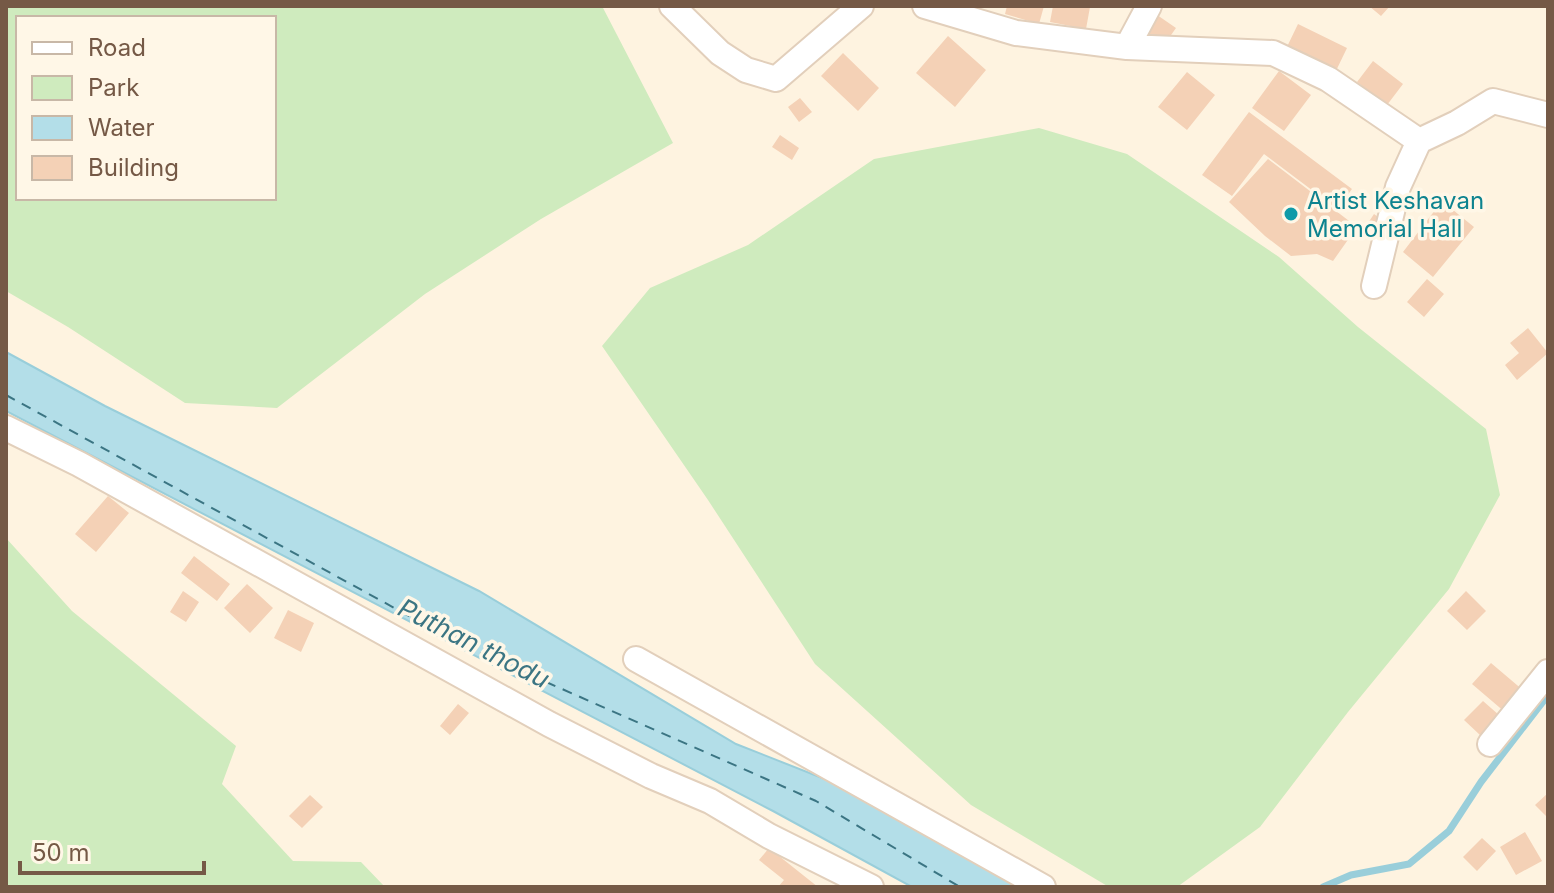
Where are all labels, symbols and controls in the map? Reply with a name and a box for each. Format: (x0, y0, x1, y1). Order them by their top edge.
legend (16, 16, 276, 200)
text: Road (88, 33, 146, 62)
text: Park (88, 73, 139, 102)
text: Water (88, 113, 155, 142)
text: Building (88, 153, 179, 182)
place label: Artist Keshavan Memorial Hall (1307, 186, 1484, 243)
marker: Artist Keshavan Memorial Hall (1282, 205, 1300, 223)
water label: Puthan thodu (393, 592, 555, 694)
scale bar (20, 825, 204, 875)
text: 50 m (32, 838, 90, 867)

